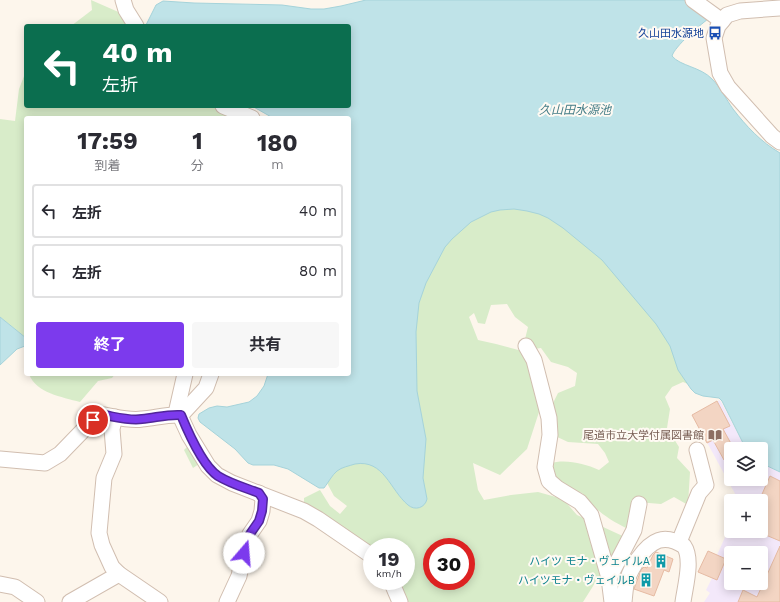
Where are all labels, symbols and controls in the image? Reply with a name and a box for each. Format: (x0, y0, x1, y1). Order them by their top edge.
bus stop icon: 久山田水源地 (707, 25, 723, 41)
place label: 久山田水源地 (638, 27, 704, 40)
text: 40 m (102, 36, 172, 69)
icon: left (36, 40, 88, 92)
text: 左折 (102, 74, 138, 95)
water label: 久山田水源池 (539, 103, 612, 117)
text: 17:59 (77, 127, 138, 155)
text: 1 (192, 127, 203, 155)
text: 180 (257, 129, 298, 157)
text: m (271, 157, 284, 172)
text: 到着 (94, 158, 120, 173)
text: 分 (191, 158, 204, 173)
icon: left (38, 200, 60, 222)
text: 40 m (299, 202, 337, 220)
text: 左折 (72, 204, 102, 222)
icon: left (38, 260, 60, 282)
text: 80 m (299, 262, 337, 280)
text: 左折 (72, 264, 102, 282)
button: 終了 (36, 322, 184, 368)
button: 共有 (192, 322, 339, 368)
pin (76, 403, 110, 437)
icon: arrive (82, 409, 104, 431)
library icon: 尾道市立大学付属図書館 (707, 427, 723, 443)
place label: 尾道市立大学付属図書館 (583, 429, 704, 442)
map controls (724, 442, 768, 590)
button: layers (724, 442, 768, 486)
button: + (724, 494, 768, 538)
position arrow (223, 532, 265, 574)
speed limit sign: 30 (423, 538, 475, 590)
button: − (724, 546, 768, 590)
text: 19 (379, 547, 399, 571)
building icon: ハイツ モナ・ヴェイルA (653, 553, 669, 569)
place label: ハイツ モナ・ヴェイルA (529, 555, 650, 568)
text: km/h (376, 568, 402, 579)
building icon: ハイツモナ・ヴェイルB (638, 572, 654, 588)
place label: ハイツモナ・ヴェイルB (518, 574, 635, 587)

